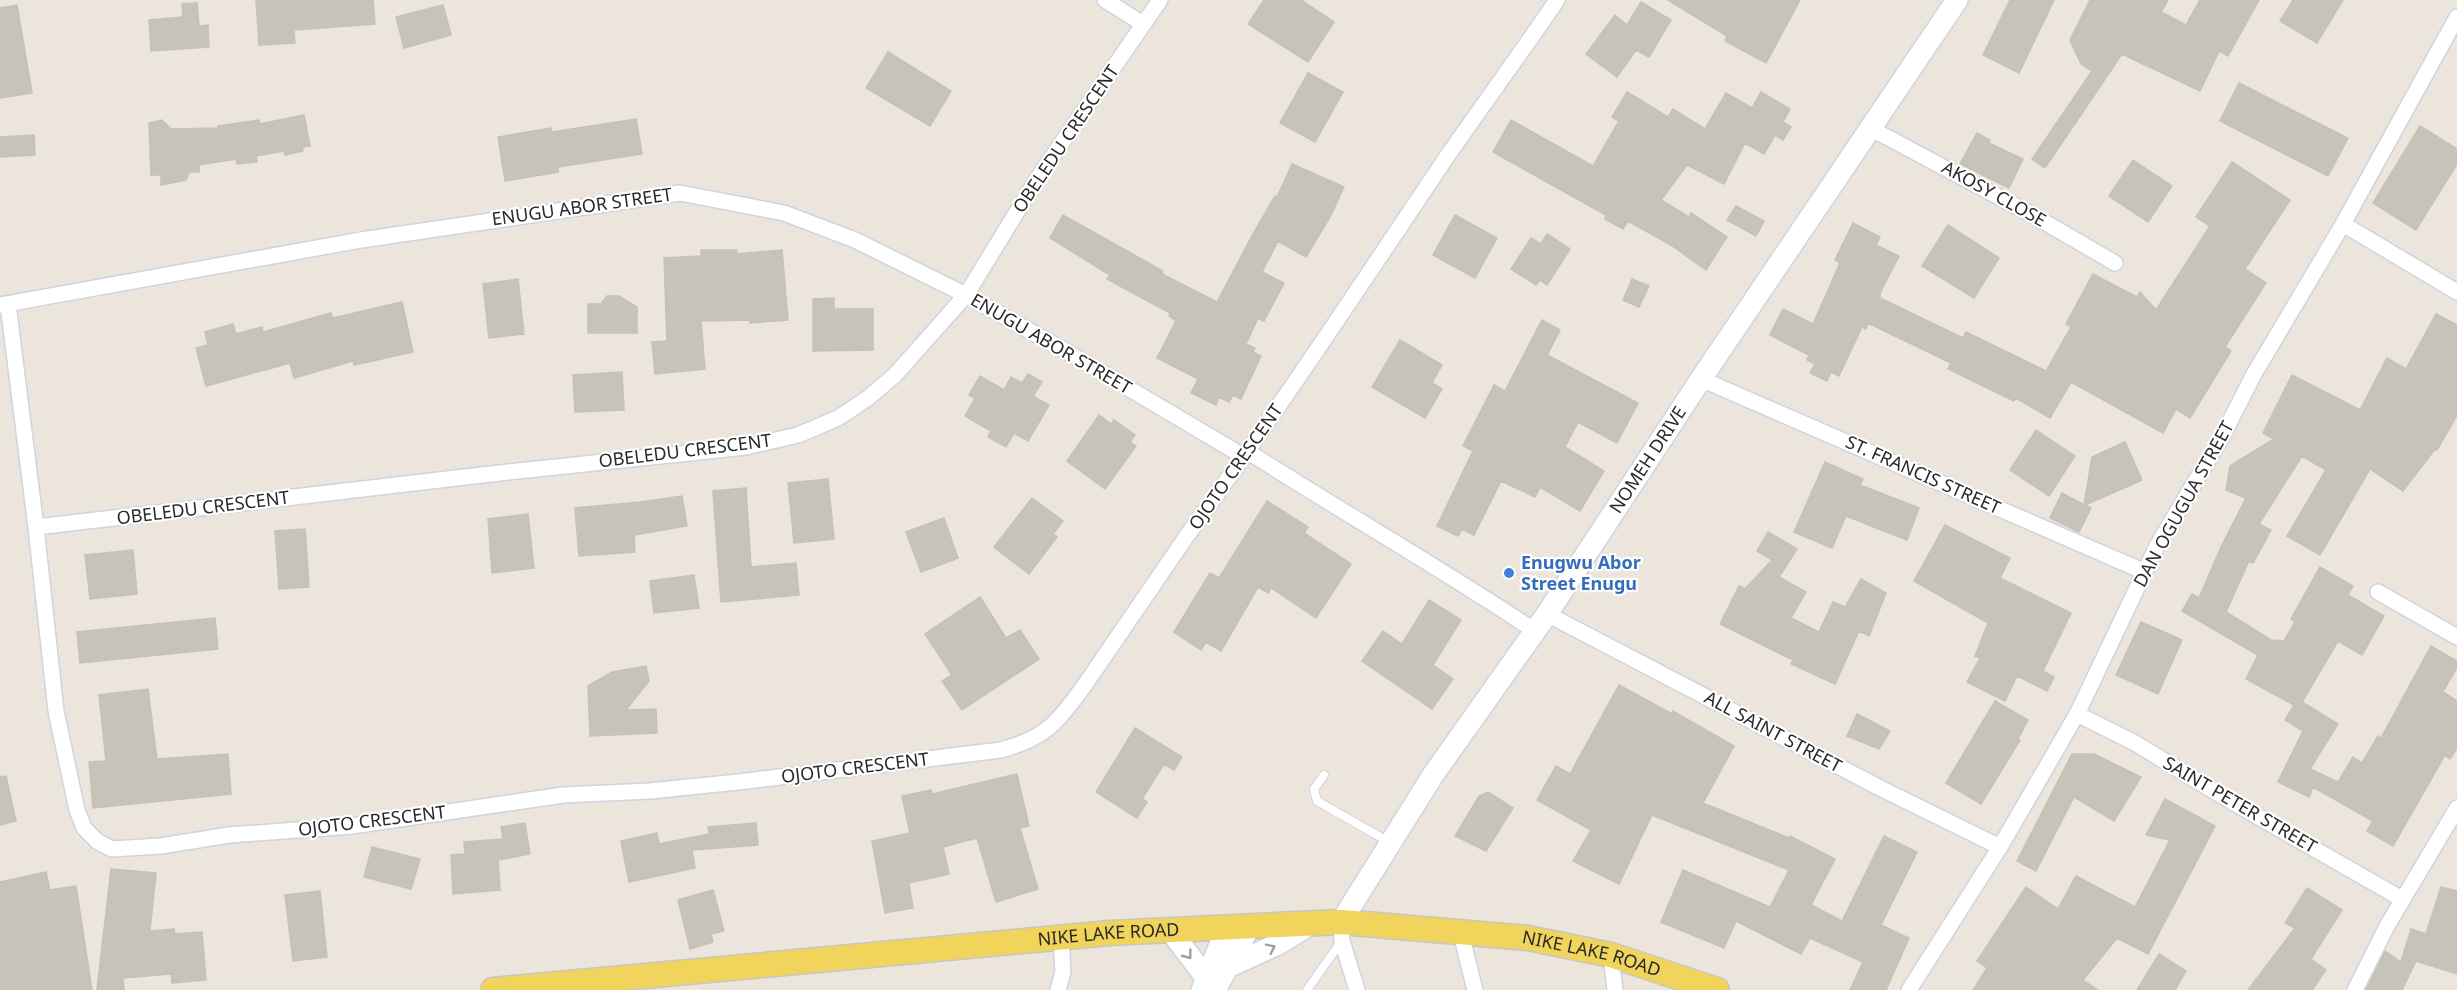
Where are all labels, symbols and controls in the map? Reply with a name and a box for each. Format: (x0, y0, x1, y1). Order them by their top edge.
street label: OBELEDU CRESCENT (1007, 60, 1124, 217)
street label: AKOSY CLOSE (1938, 155, 2051, 232)
street label: ENUGU ABOR STREET (490, 181, 674, 231)
street label: ENUGU ABOR STREET (967, 287, 1136, 399)
street label: OJOTO CRESCENT (1183, 399, 1288, 534)
street label: NOMEH DRIVE (1603, 401, 1691, 517)
street label: DAN OGUGUA STREET (2127, 416, 2239, 591)
street label: OBELEDU CRESCENT (597, 428, 773, 473)
street label: ST. FRANCIS STREET (1842, 429, 2005, 519)
street label: OBELEDU CRESCENT (115, 485, 291, 530)
place label: Enugwu Abor Street Enugu (1521, 550, 1641, 595)
marker: Enugwu Abor Street Enugu (1502, 566, 1516, 580)
street label: ALL SAINT STREET (1701, 685, 1846, 777)
street label: OJOTO CRESCENT (780, 746, 930, 788)
street label: SAINT PETER STREET (2159, 750, 2322, 858)
street label: OJOTO CRESCENT (297, 799, 447, 841)
street label: NIKE LAKE ROAD (1036, 917, 1180, 951)
street label: NIKE LAKE ROAD (1520, 924, 1664, 982)
one-way arrow (1265, 943, 1276, 955)
one-way arrow (1181, 948, 1192, 959)

